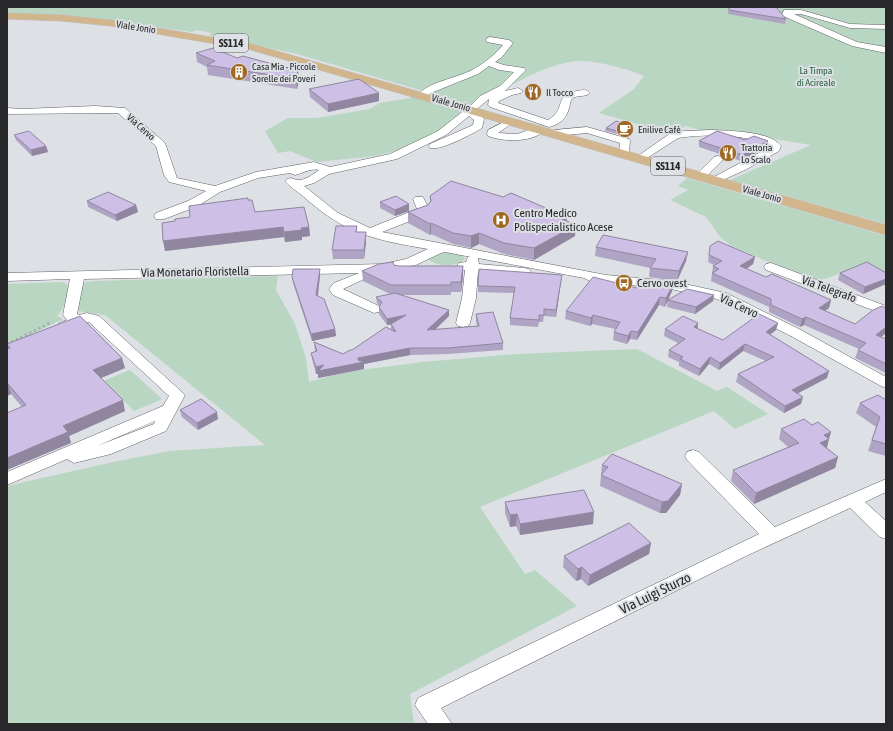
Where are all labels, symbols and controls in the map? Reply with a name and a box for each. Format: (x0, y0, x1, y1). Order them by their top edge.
street label: Viale Jonio (115, 18, 157, 36)
road number: SS114 (214, 34, 248, 52)
place label: Casa Mia - Piccole Sorelle dei Poveri (252, 61, 316, 84)
building icon: Casa Mia - Piccole Sorelle dei Poveri (229, 62, 249, 82)
park label: La Timpa di Acireale (797, 65, 836, 88)
restaurant icon: Il Tocco (523, 82, 543, 102)
place label: Il Tocco (546, 87, 573, 98)
street label: Viale Jonio (430, 92, 472, 114)
street label: Via Cervo (125, 112, 158, 143)
cafe icon: Enilive Cafè (615, 119, 635, 139)
place label: Enilive Cafè (638, 124, 681, 135)
place label: Trattoria Lo Scalo (741, 142, 773, 165)
restaurant icon: Trattoria Lo Scalo (718, 143, 738, 163)
road number: SS114 (651, 157, 685, 175)
street label: Viale Jonio (741, 183, 783, 205)
place label: Centro Medico Polispecialistico Acese (514, 206, 613, 234)
hospital icon: Centro Medico Polispecialistico Acese (491, 210, 511, 230)
street label: Via Monetario Floristella (141, 264, 249, 280)
bus stop icon: Cervo ovest (614, 273, 634, 293)
street label: Via Telegrafo (800, 273, 859, 306)
place label: Cervo ovest (637, 276, 688, 290)
street label: Via Cervo (718, 291, 761, 321)
street label: Via Luigi Sturzo (617, 569, 693, 617)

